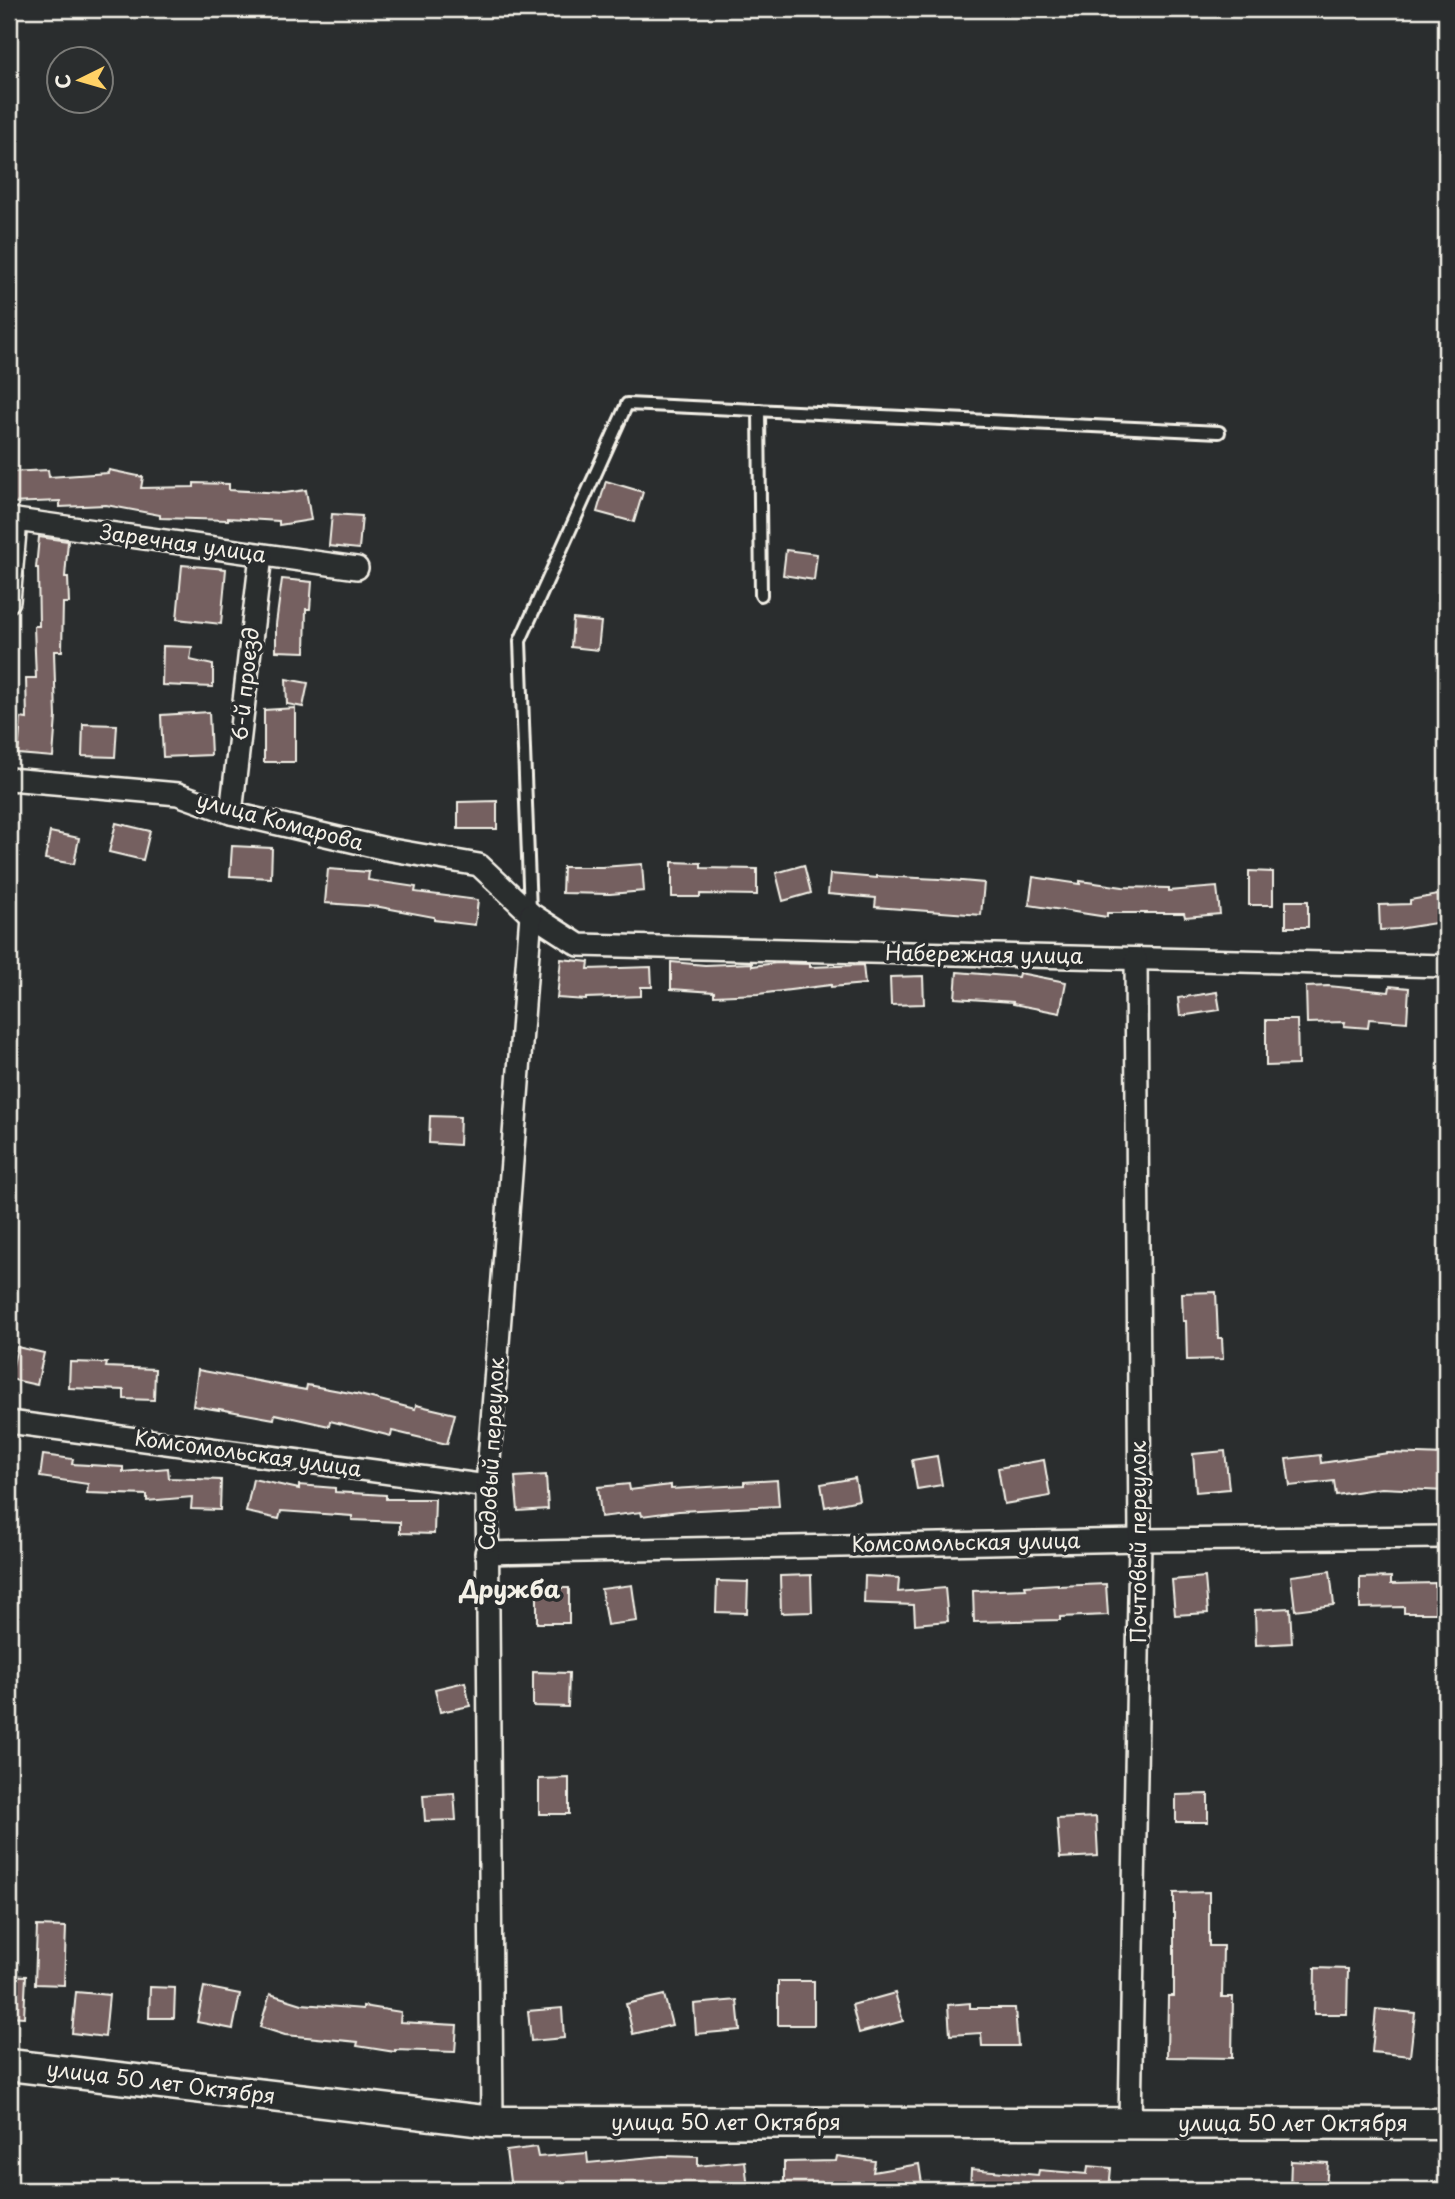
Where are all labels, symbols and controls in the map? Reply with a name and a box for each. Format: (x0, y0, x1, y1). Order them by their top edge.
north arrow (46, 46, 116, 116)
text: С (47, 73, 77, 90)
street label: Заречная улица (98, 515, 269, 570)
street label: 6-й проезд (222, 625, 266, 742)
street label: улица Комарова (193, 782, 368, 858)
street label: Набережная улица (885, 935, 1084, 971)
street label: Садовый переулок (469, 1356, 511, 1551)
street label: Комсомольская улица (133, 1420, 365, 1484)
street label: Почтовый переулок (1121, 1440, 1153, 1643)
street label: Комсомольская улица (851, 1523, 1081, 1559)
district label: Дружба (459, 1570, 561, 1606)
street label: улица 50 лет Октября (45, 2051, 277, 2111)
street label: улица 50 лет Октября (611, 2105, 841, 2137)
street label: улица 50 лет Октября (1178, 2106, 1408, 2138)

